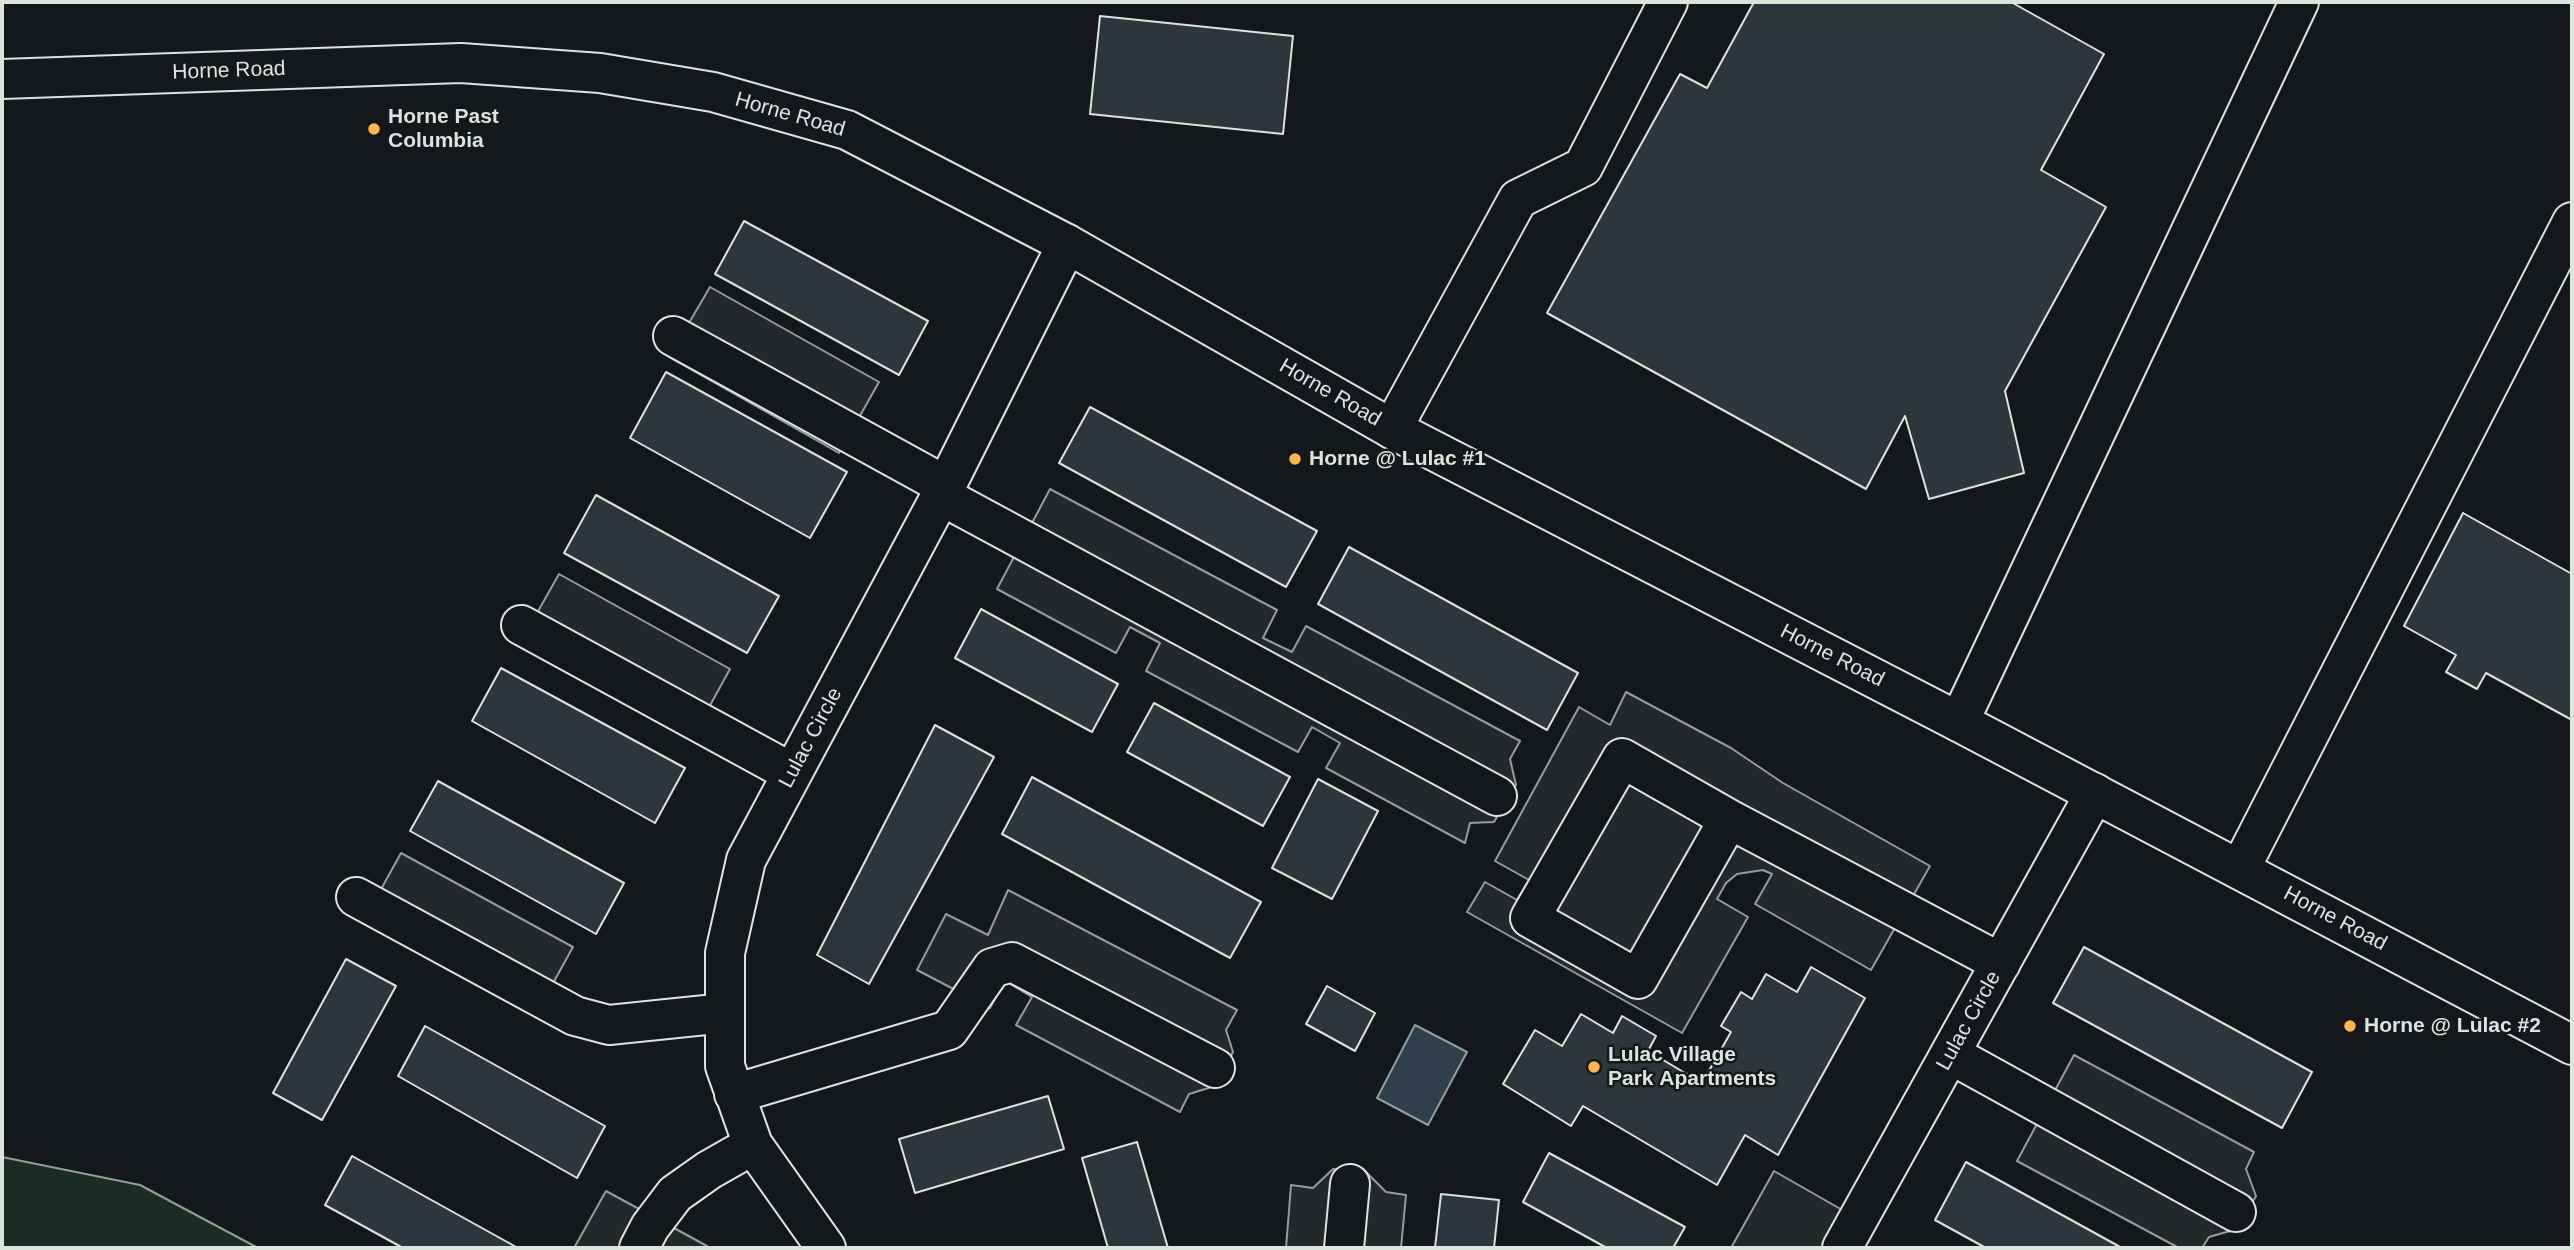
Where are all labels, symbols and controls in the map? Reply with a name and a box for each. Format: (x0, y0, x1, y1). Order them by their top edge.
street label: Horne Road (172, 56, 286, 86)
street label: Horne Road (732, 87, 848, 143)
place label: Horne Past Columbia (388, 104, 499, 154)
marker: Horne Past Columbia (366, 121, 382, 137)
street label: Horne Road (1275, 354, 1385, 432)
place label: Horne @ Lulac #1 (1309, 446, 1486, 472)
marker: Horne @ Lulac #1 (1287, 451, 1303, 467)
street label: Horne Road (1776, 619, 1888, 693)
street label: Lulac Circle (774, 684, 848, 792)
street label: Horne Road (2279, 881, 2391, 957)
street label: Lulac Circle (1931, 967, 2007, 1075)
place label: Horne @ Lulac #2 (2364, 1013, 2541, 1039)
marker: Horne @ Lulac #2 (2342, 1018, 2358, 1034)
place label: Lulac Village Park Apartments (1608, 1042, 1776, 1092)
marker: Lulac Village Park Apartments (1586, 1059, 1602, 1075)

